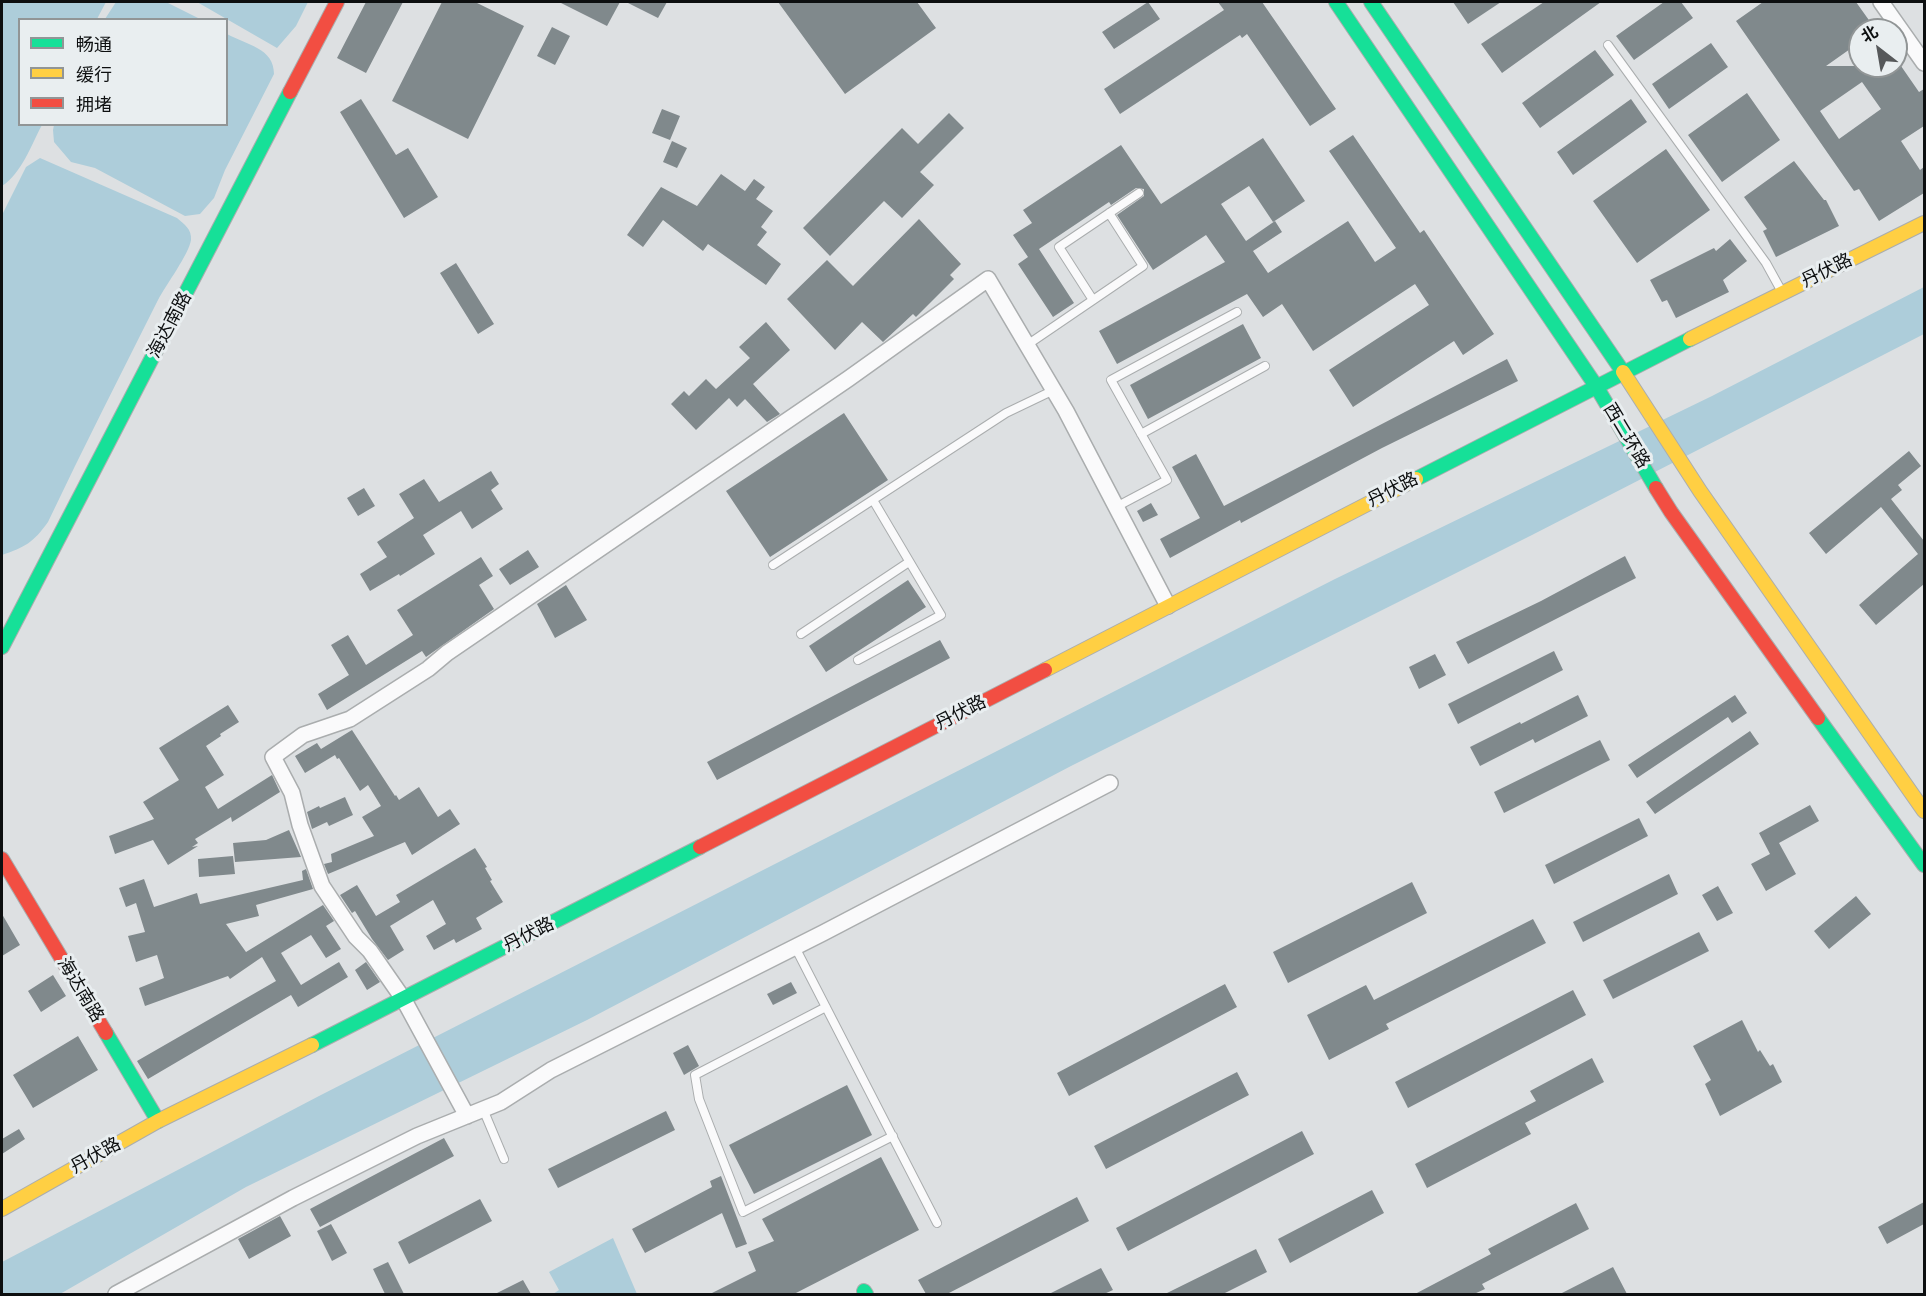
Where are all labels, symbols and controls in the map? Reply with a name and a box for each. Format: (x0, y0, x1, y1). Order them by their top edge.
legend (18, 18, 228, 126)
north arrow (1848, 18, 1908, 78)
text: 北 (1858, 22, 1881, 46)
text: 畅通 (76, 34, 112, 56)
text: 缓行 (76, 64, 112, 86)
text: 拥堵 (76, 94, 112, 116)
street label: 丹伏路 (1798, 249, 1856, 293)
street label: 海达南路 (144, 288, 196, 362)
street label: 西二环路 (1598, 400, 1654, 472)
street label: 丹伏路 (1364, 468, 1422, 512)
street label: 丹伏路 (932, 691, 990, 735)
street label: 丹伏路 (500, 913, 558, 957)
street label: 海达南路 (52, 954, 108, 1026)
street label: 丹伏路 (67, 1133, 125, 1179)

